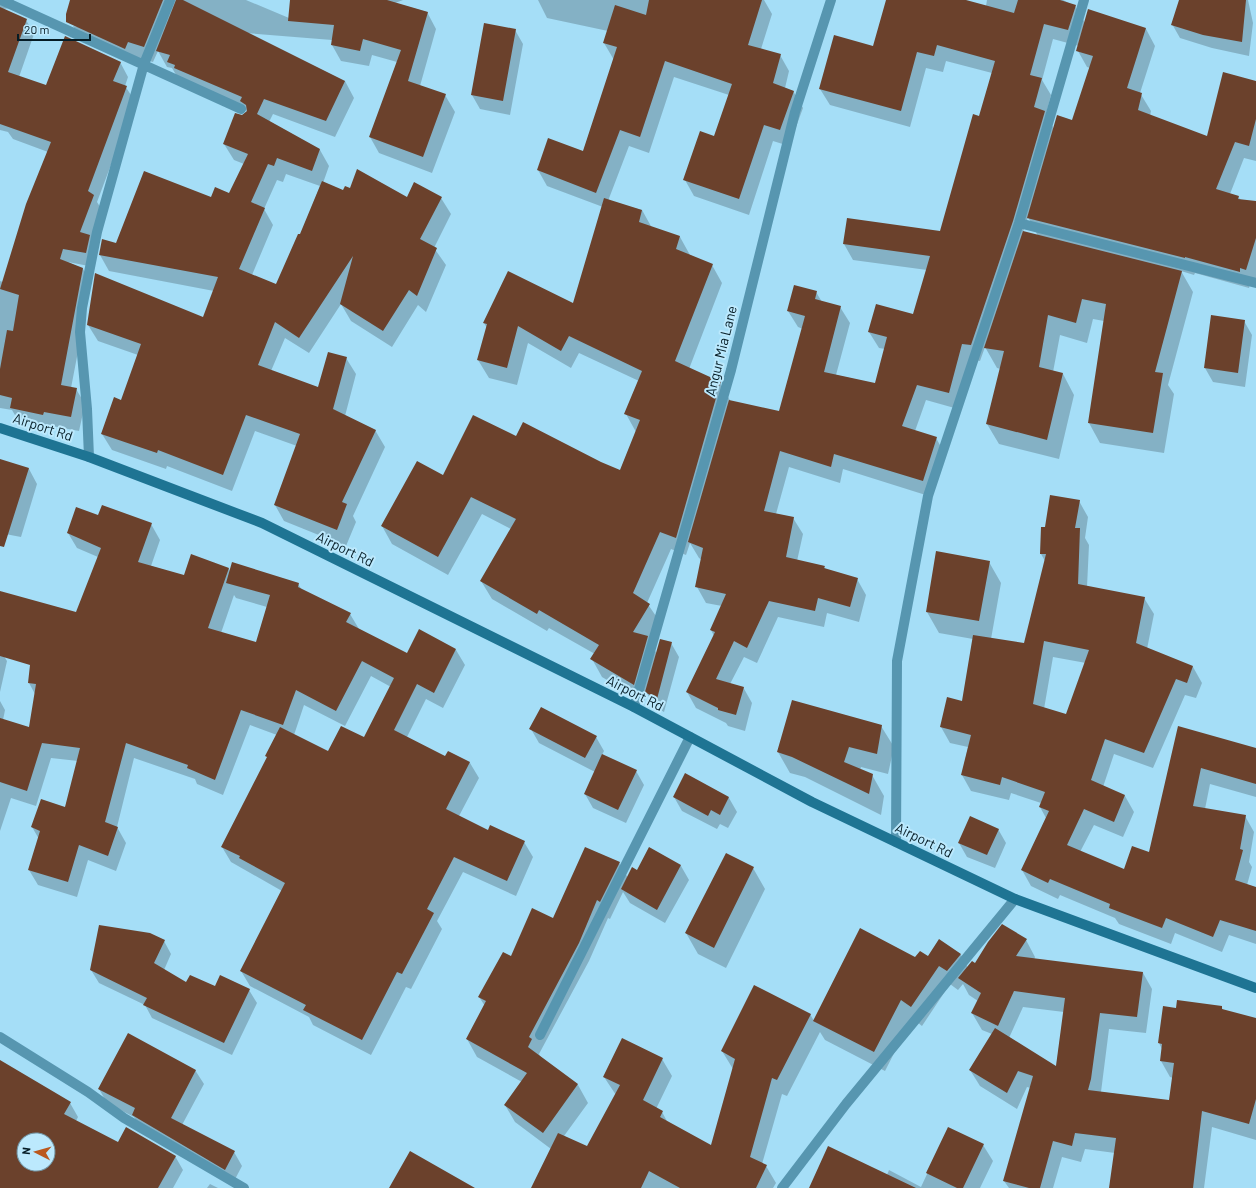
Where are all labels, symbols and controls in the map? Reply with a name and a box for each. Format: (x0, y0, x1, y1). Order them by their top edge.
scale bar (18, 16, 90, 42)
text: 20 m (24, 22, 50, 36)
street label: Angur Mia Lane (701, 304, 740, 398)
street label: Airport Rd (11, 409, 75, 444)
street label: Airport Rd (314, 527, 377, 570)
street label: Airport Rd (604, 671, 667, 714)
street label: Airport Rd (893, 818, 956, 861)
north arrow (16, 1132, 56, 1172)
text: N (19, 1147, 32, 1155)

